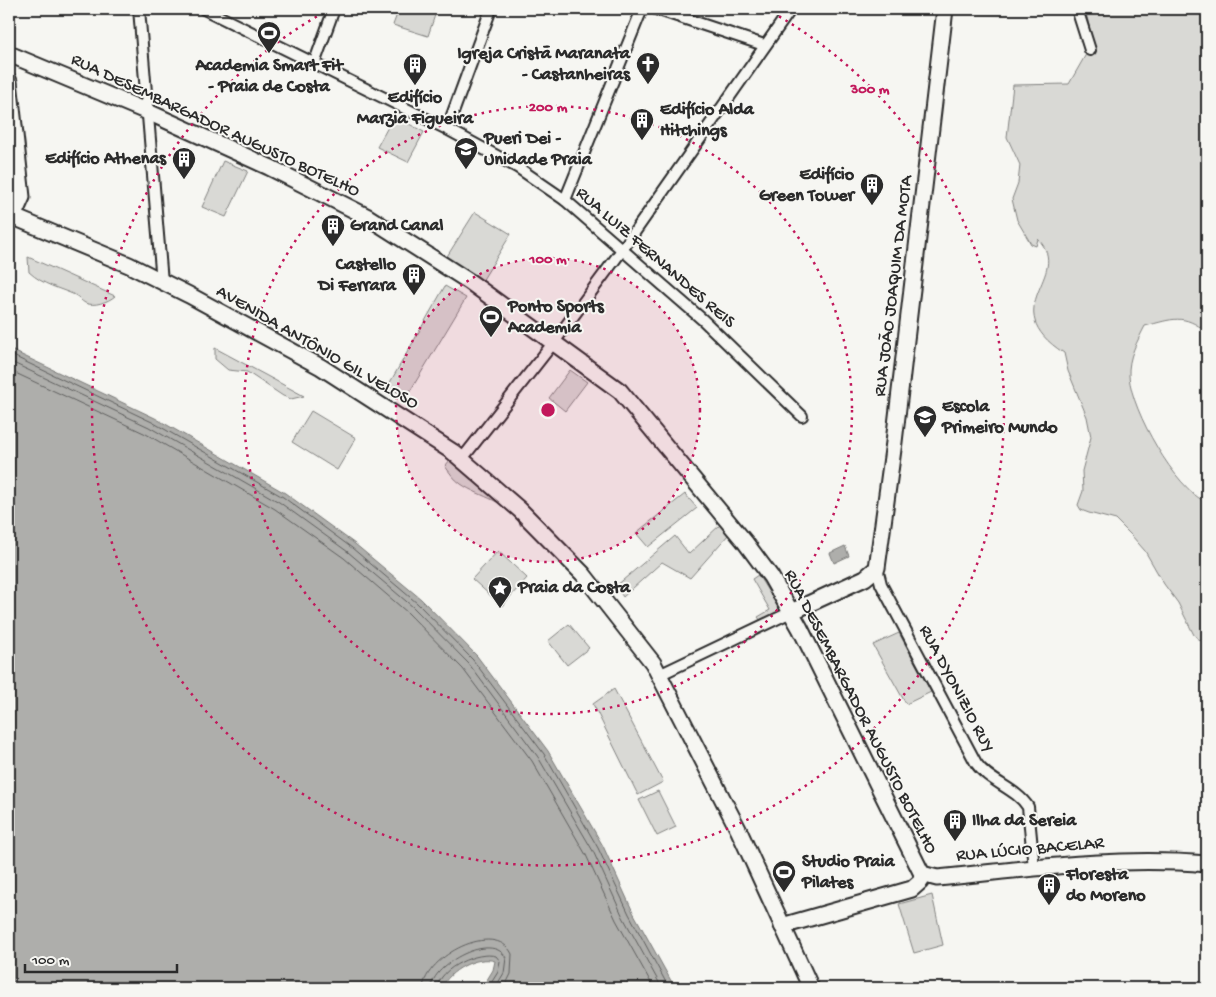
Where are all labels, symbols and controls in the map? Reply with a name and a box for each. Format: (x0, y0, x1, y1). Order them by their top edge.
sports icon: Academia Smart Fit - Praia de Costa (256, 20, 282, 54)
place label: Igreja Cristã Maranata - Castanheiras (457, 44, 631, 86)
street label: RUA DESEMBARGADOR AUGUSTO BOTELHO (67, 50, 363, 202)
church icon: Igreja Cristã Maranata - Castanheiras (635, 51, 661, 85)
building icon: Edifício Marzia Figueira (402, 52, 428, 86)
place label: Academia Smart Fit - Praia de Costa (194, 56, 344, 98)
text: 300 m (849, 81, 890, 99)
place label: Edifício Marzia Figueira (357, 88, 474, 130)
text: 200 m (529, 99, 568, 117)
place label: Edifício Alda Hitchings (660, 100, 755, 142)
building icon: Edifício Alda Hitchings (629, 107, 655, 141)
place label: Pueri Dei - Unidade Praia (483, 129, 593, 171)
school or university icon: Pueri Dei - Unidade Praia (453, 136, 479, 170)
building icon: Edifício Athenas (171, 146, 197, 180)
place label: Edifício Athenas (45, 149, 167, 170)
place label: Edifício Green Tower (759, 165, 857, 207)
building icon: Edifício Green Tower (859, 172, 885, 206)
street label: RUA JOÃO JOAQUIM DA MOTA (870, 173, 918, 398)
street label: RUA LUIZ FERNANDES REIS (571, 183, 740, 334)
building icon: Grand Canal (320, 213, 346, 247)
place label: Grand Canal (350, 216, 443, 237)
text: 100 m (528, 251, 567, 269)
place label: Castello Di Ferrara (316, 255, 397, 297)
building icon: Castello Di Ferrara (401, 262, 427, 296)
street label: AVENIDA ANTÔNIO GIL VELOSO (212, 281, 422, 415)
place label: Ponto Sports Academia (507, 297, 605, 339)
sports icon: Ponto Sports Academia (478, 304, 504, 338)
place label: Escola Primeiro Mundo (941, 397, 1058, 439)
centre of rings (539, 401, 557, 419)
school or university icon: Escola Primeiro Mundo (912, 404, 938, 438)
street label: RUA DESEMBARGADOR AUGUSTO BOTELHO (779, 566, 941, 858)
place icon: Praia da Costa (487, 575, 513, 609)
place label: Praia da Costa (517, 578, 631, 599)
street label: RUA DYONIZIO RUY (914, 622, 998, 756)
building icon: Ilha da Sereia (942, 808, 968, 842)
place label: Ilha da Sereia (972, 811, 1077, 832)
street label: RUA LÚCIO BACELAR (955, 833, 1105, 867)
place label: Studio Praia Pilates (801, 852, 895, 894)
sports icon: Studio Praia Pilates (771, 859, 797, 893)
place label: Floresta do Moreno (1065, 865, 1146, 907)
building icon: Floresta do Moreno (1036, 872, 1062, 906)
scale bar (25, 942, 178, 974)
text: 100 m (31, 952, 70, 970)

